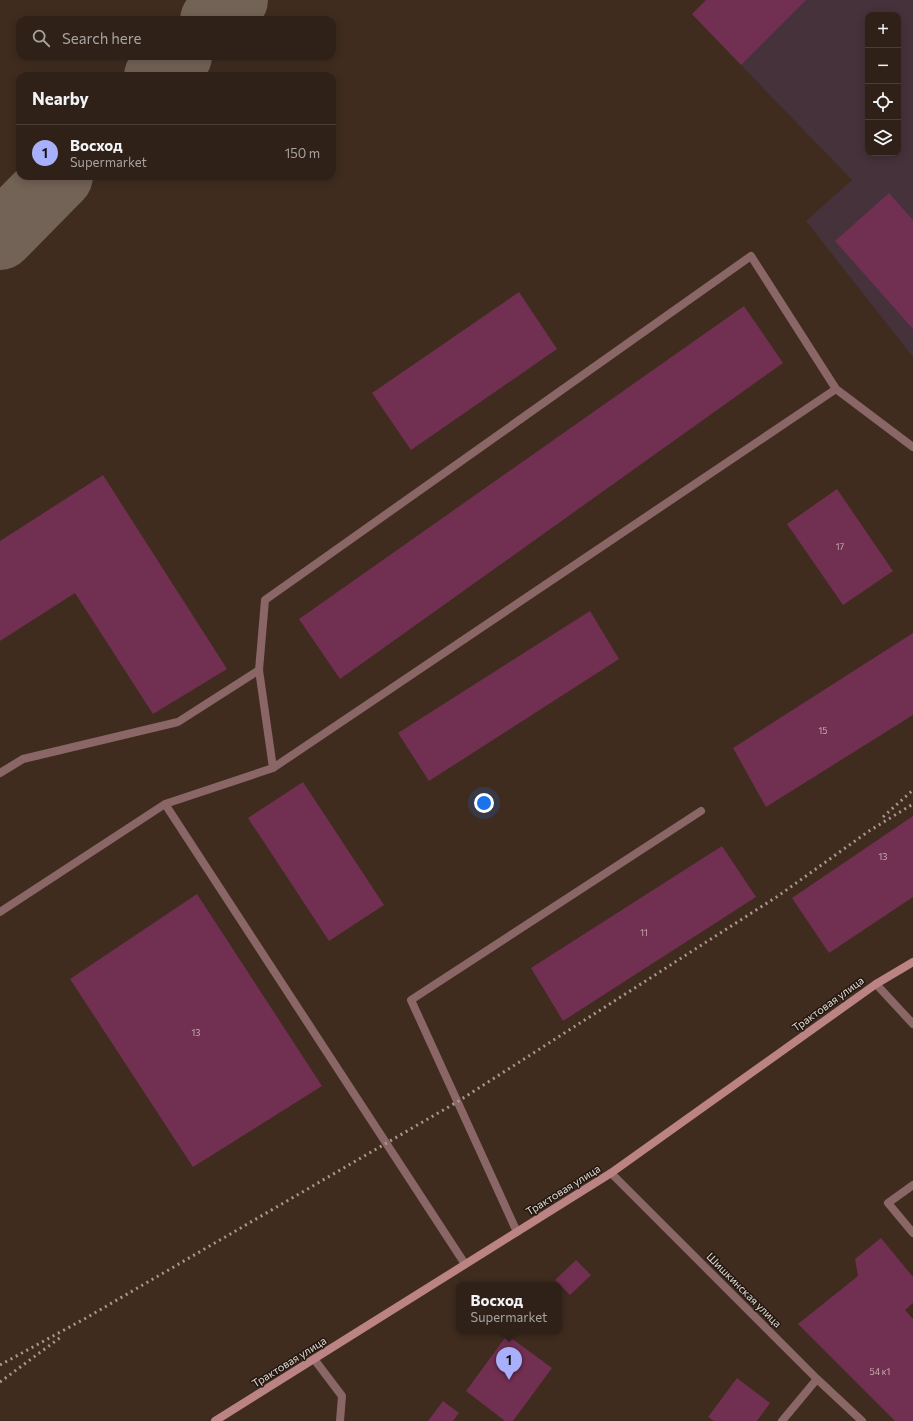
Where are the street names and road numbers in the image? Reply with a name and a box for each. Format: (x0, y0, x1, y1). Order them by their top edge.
street label: Трактовая улица (789, 973, 866, 1034)
street label: Трактовая улица (523, 1161, 602, 1218)
street label: Шишкинская улица (704, 1250, 784, 1330)
street label: Трактовая улица (249, 1333, 328, 1390)

